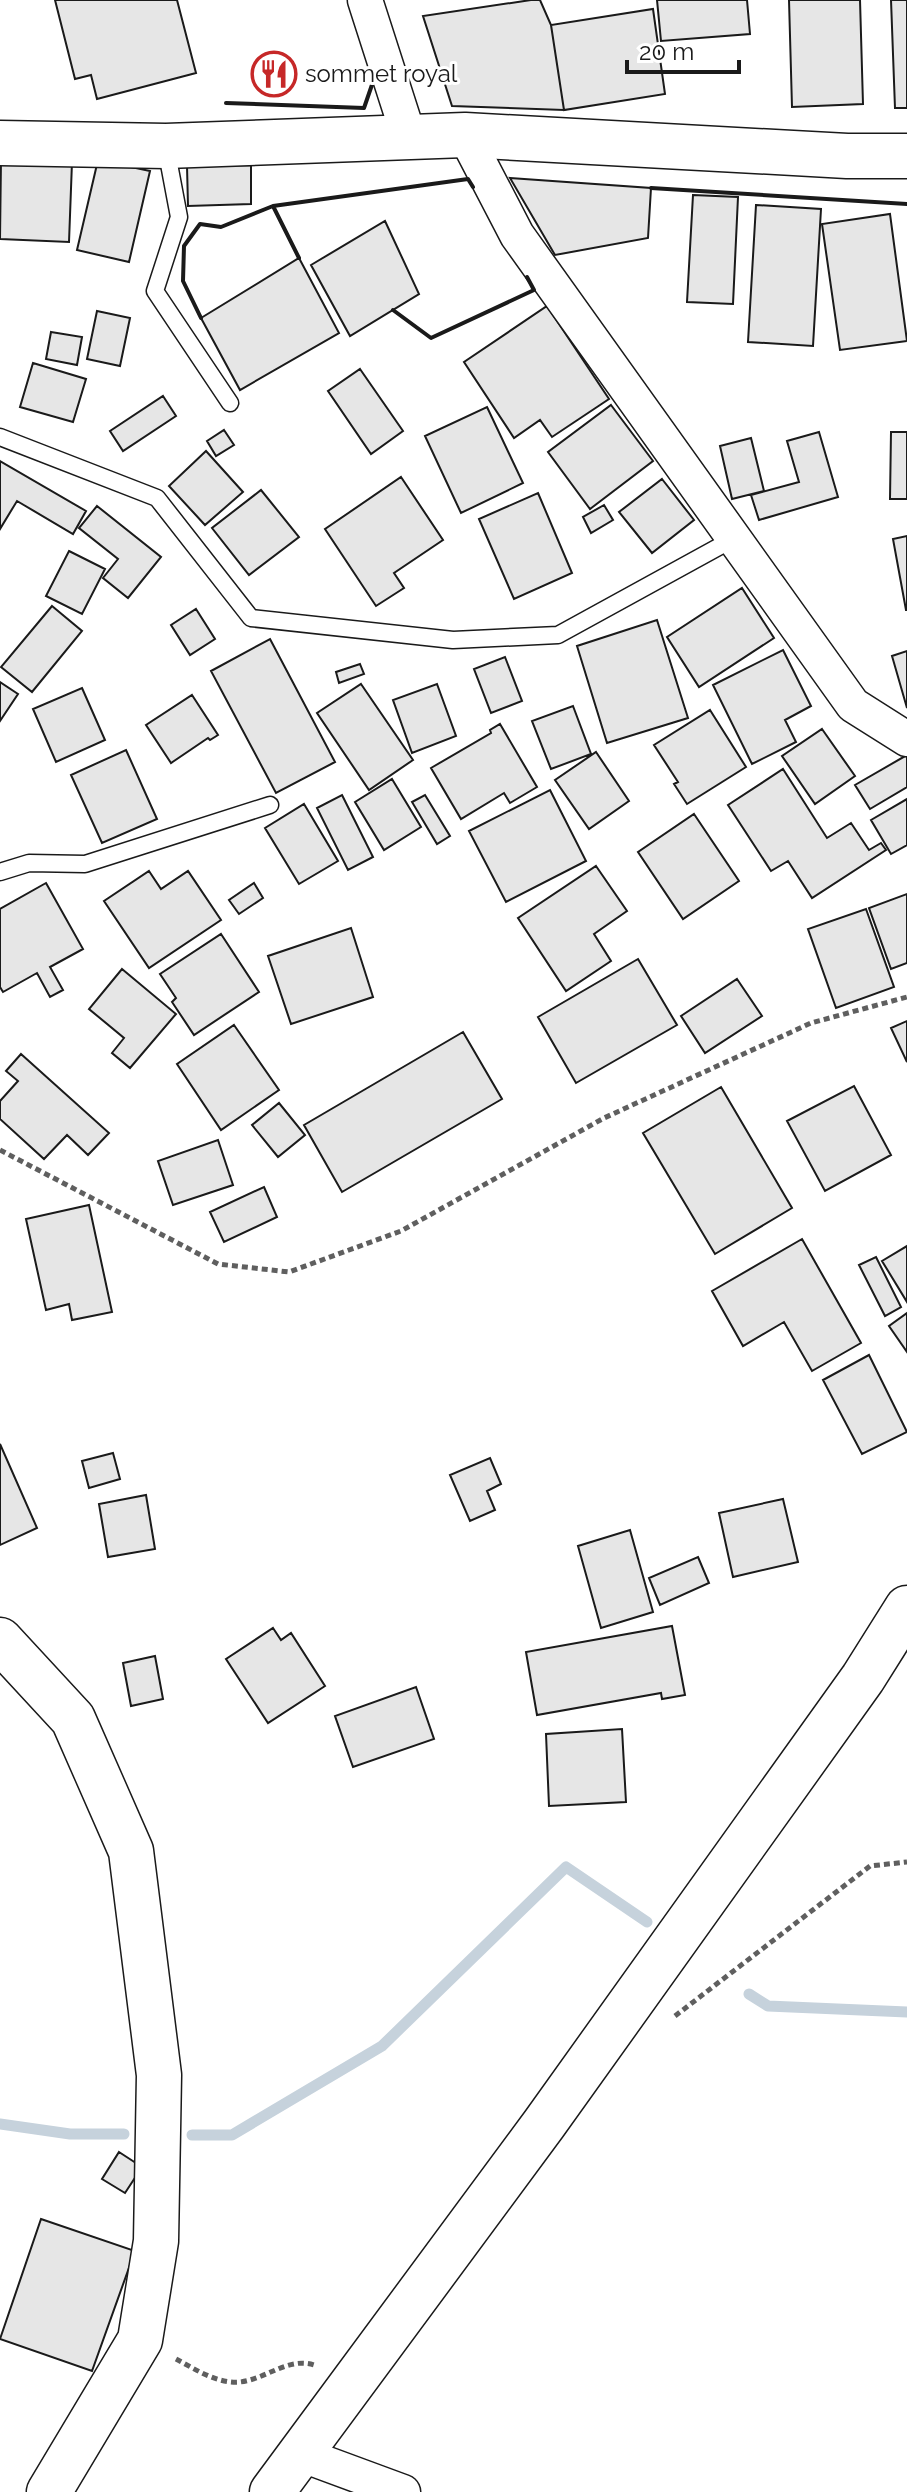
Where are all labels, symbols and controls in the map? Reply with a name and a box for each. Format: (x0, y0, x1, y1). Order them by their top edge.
scale bar (627, 24, 739, 74)
text: 20 m (639, 37, 694, 66)
restaurant icon: sommet royal (250, 50, 298, 98)
place label: sommet royal (305, 59, 458, 88)

